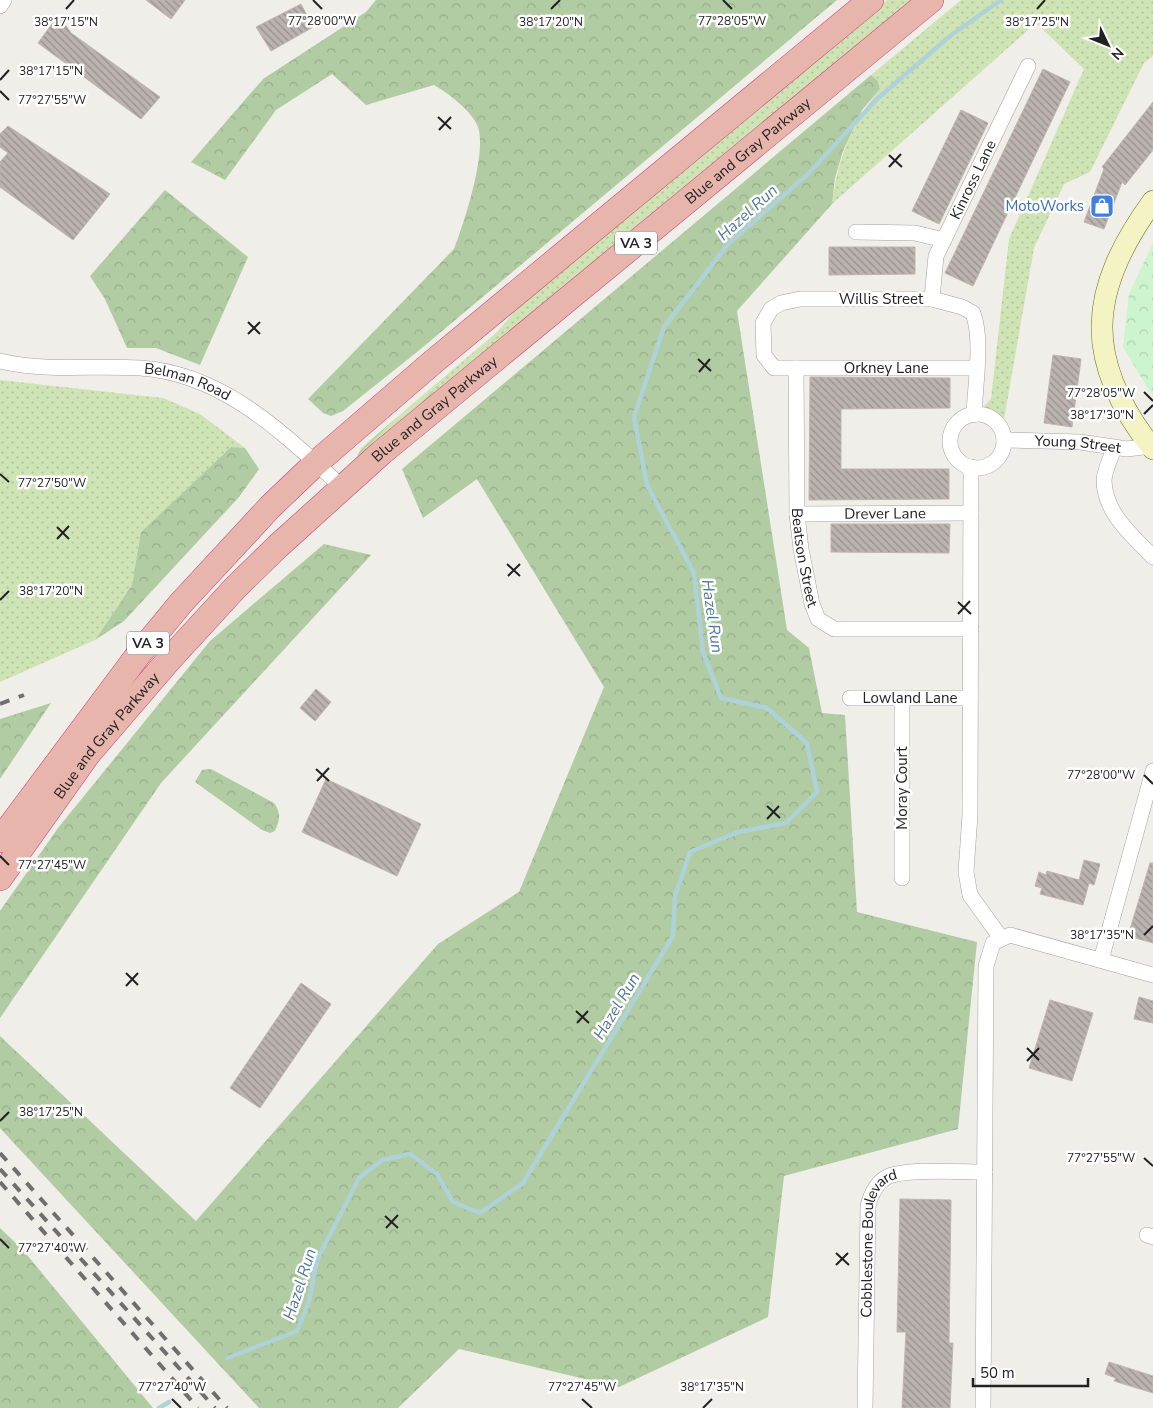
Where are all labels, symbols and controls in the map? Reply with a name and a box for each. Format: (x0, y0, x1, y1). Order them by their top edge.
text: 77°28'00"W (288, 13, 356, 29)
text: 77°28'05"W (698, 13, 766, 29)
text: 38°17'15"N (34, 14, 98, 30)
text: 38°17'20"N (519, 14, 583, 30)
text: 38°17'25"N (1005, 14, 1069, 30)
north arrow (1083, 20, 1133, 70)
text: N (1107, 43, 1128, 64)
text: 38°17'15"N (19, 63, 83, 79)
text: 77°27'55"W (18, 92, 86, 108)
street label: Blue and Gray Parkway (681, 93, 815, 209)
street label: Kinross Lane (945, 137, 1001, 223)
water label: Hazel Run (713, 180, 783, 246)
shop icon: MotoWorks (1089, 193, 1115, 219)
place label: MotoWorks (1005, 196, 1084, 216)
road number: VA 3 (615, 232, 657, 254)
street label: Willis Street (839, 289, 924, 309)
street label: Blue and Gray Parkway (367, 351, 502, 467)
street label: Belman Road (143, 358, 234, 405)
street label: Orkney Lane (844, 358, 929, 378)
text: 77°28'05"W (1067, 385, 1135, 401)
text: 38°17'30"N (1070, 407, 1134, 423)
street label: Young Street (1033, 431, 1123, 458)
text: 77°27'50"W (18, 475, 86, 491)
street label: Drever Lane (844, 503, 926, 524)
street label: Beatson Street (787, 508, 823, 611)
water label: Hazel Run (696, 578, 728, 654)
text: 38°17'20"N (19, 583, 83, 599)
road number: VA 3 (127, 632, 169, 654)
street label: Blue and Gray Parkway (49, 668, 164, 803)
street label: Lowland Lane (862, 688, 958, 708)
street label: Moray Court (892, 746, 912, 830)
text: 77°28'00"W (1067, 767, 1135, 783)
text: 77°27'45"W (18, 857, 86, 873)
text: 38°17'35"N (1070, 927, 1134, 943)
water label: Hazel Run (588, 969, 645, 1044)
text: 38°17'25"N (19, 1104, 83, 1120)
text: 77°27'55"W (1067, 1150, 1135, 1166)
street label: Cobblestone Boulevard (856, 1164, 899, 1318)
text: 77°27'40"W (18, 1240, 86, 1256)
water label: Hazel Run (278, 1246, 322, 1323)
scale bar (973, 1356, 1088, 1388)
text: 50 m (980, 1363, 1015, 1383)
text: 77°27'40"W (138, 1379, 206, 1395)
text: 77°27'45"W (548, 1379, 616, 1395)
text: 38°17'35"N (680, 1379, 744, 1395)

